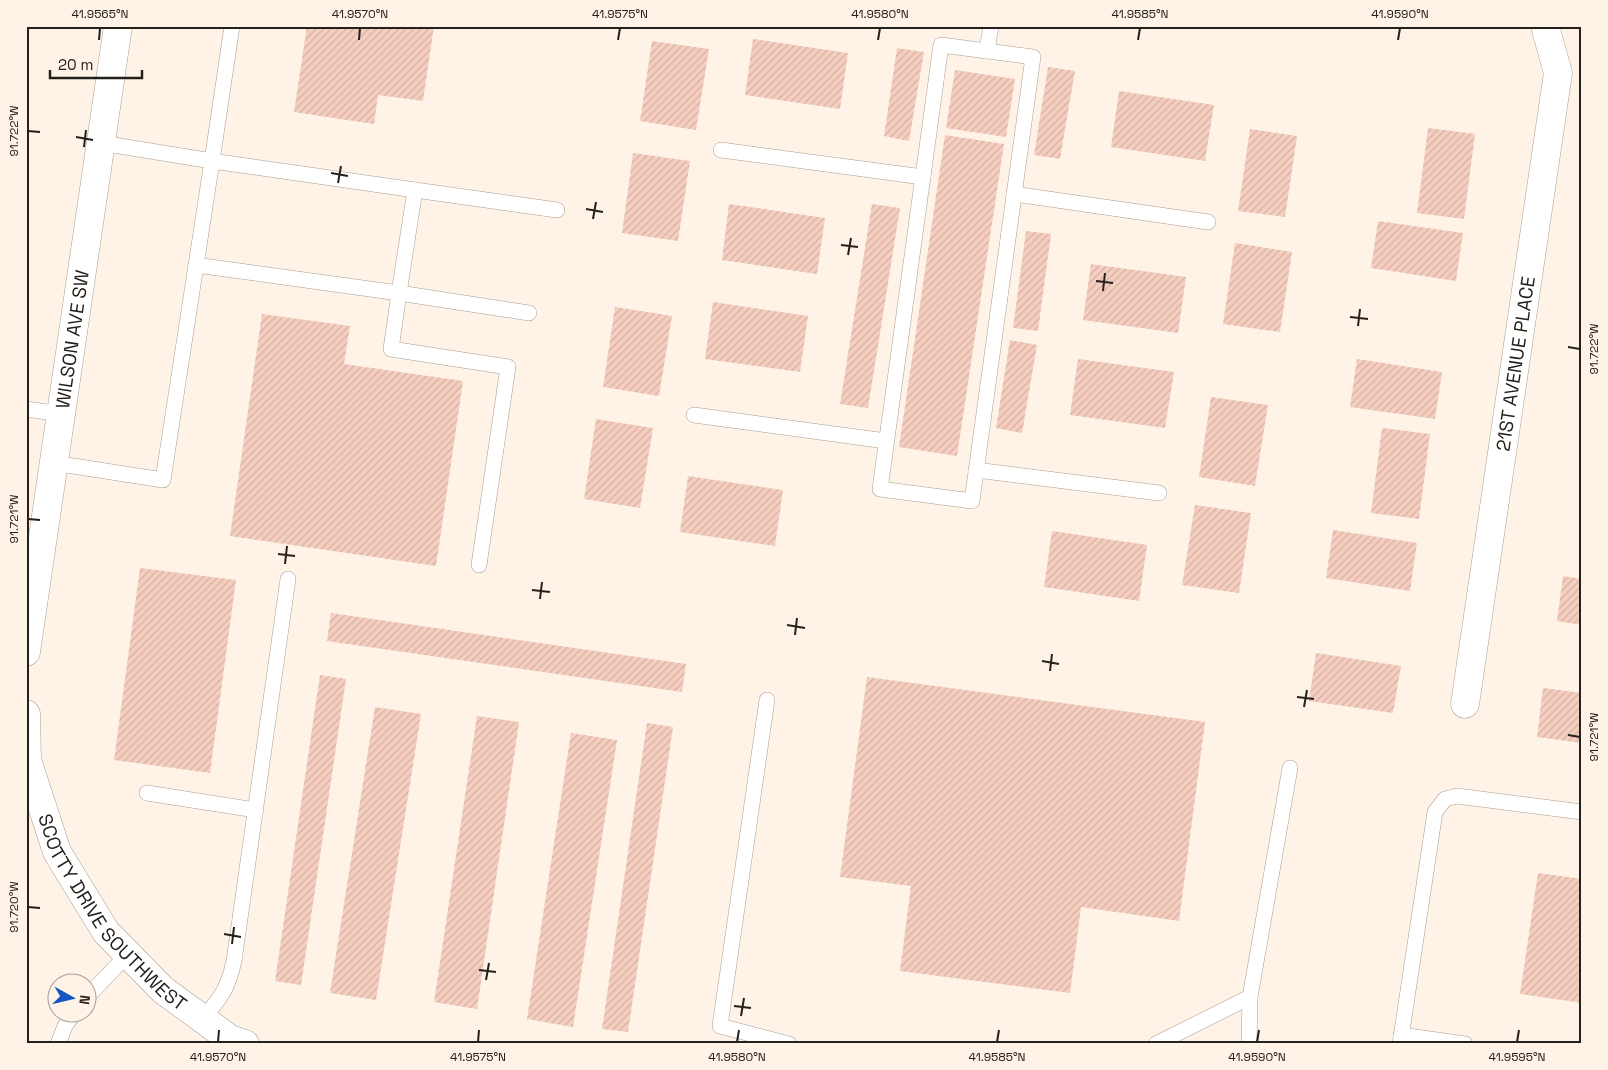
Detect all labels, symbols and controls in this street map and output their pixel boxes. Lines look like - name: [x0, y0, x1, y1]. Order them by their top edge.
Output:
- text: 41.9565°N: [72, 6, 128, 22]
- text: 41.9570°N: [332, 6, 388, 22]
- text: 41.9575°N: [592, 6, 648, 22]
- text: 41.9580°N: [851, 6, 909, 22]
- text: 41.9585°N: [1112, 6, 1169, 22]
- text: 41.9590°N: [1371, 6, 1429, 22]
- scale bar: [50, 48, 142, 80]
- text: 20 m: [58, 55, 93, 74]
- text: 91.722°W: [6, 105, 22, 157]
- street label: WILSON AVE SW: [50, 268, 95, 410]
- street label: 21ST AVENUE PLACE: [1490, 275, 1541, 453]
- text: 91.722°W: [1586, 323, 1602, 375]
- text: 91.721°W: [6, 494, 22, 543]
- text: 91.721°W: [1586, 712, 1602, 761]
- street label: SCOTTY DRIVE SOUTHWEST: [32, 811, 192, 1016]
- text: 91.720°W: [6, 881, 22, 933]
- north arrow: [48, 972, 98, 1022]
- text: N: [75, 994, 94, 1006]
- text: 41.9570°N: [190, 1049, 246, 1065]
- text: 41.9575°N: [450, 1049, 506, 1065]
- text: 41.9580°N: [708, 1049, 766, 1065]
- text: 41.9585°N: [969, 1049, 1026, 1065]
- text: 41.9590°N: [1228, 1049, 1286, 1065]
- text: 41.9595°N: [1489, 1049, 1545, 1065]

